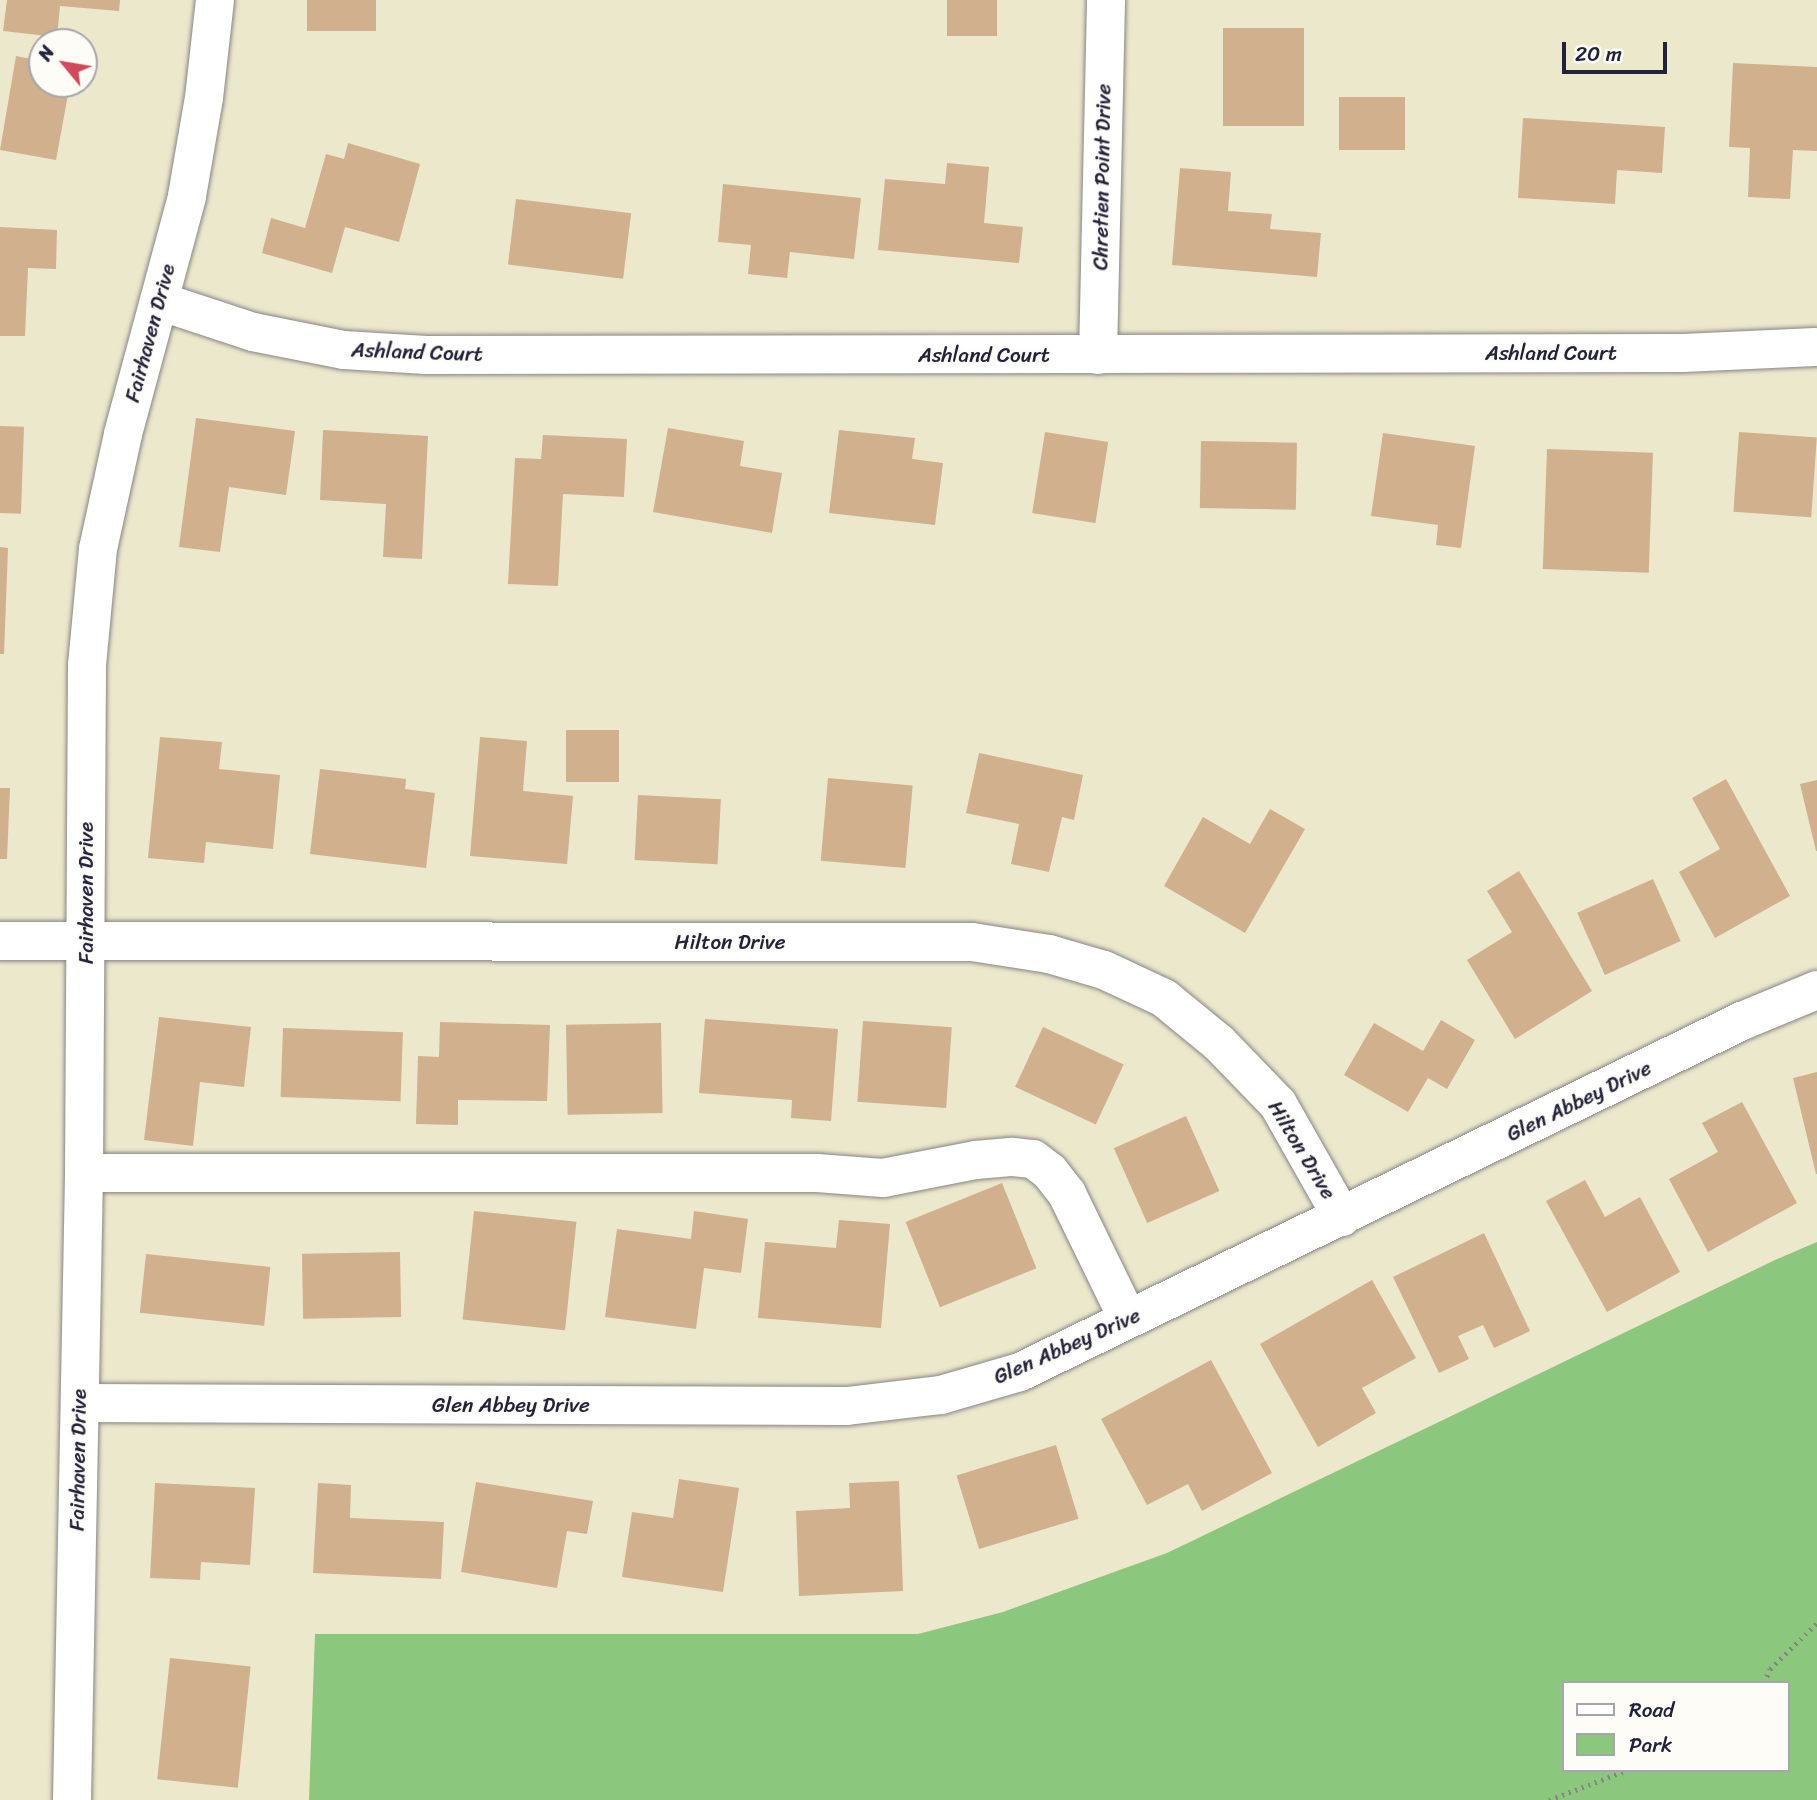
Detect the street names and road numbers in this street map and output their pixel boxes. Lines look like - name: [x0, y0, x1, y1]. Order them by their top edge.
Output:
- street label: Chretien Point Drive: [1088, 83, 1116, 271]
- street label: Fairhaven Drive: [119, 261, 181, 405]
- street label: Ashland Court: [351, 337, 483, 367]
- street label: Ashland Court: [1485, 340, 1617, 366]
- street label: Ashland Court: [918, 342, 1050, 368]
- street label: Fairhaven Drive: [73, 822, 99, 964]
- street label: Hilton Drive: [675, 929, 785, 955]
- street label: Glen Abbey Drive: [1503, 1055, 1655, 1147]
- street label: Hilton Drive: [1263, 1096, 1341, 1204]
- street label: Glen Abbey Drive: [990, 1302, 1144, 1390]
- street label: Fairhaven Drive: [64, 1388, 92, 1532]
- street label: Glen Abbey Drive: [432, 1392, 590, 1418]

